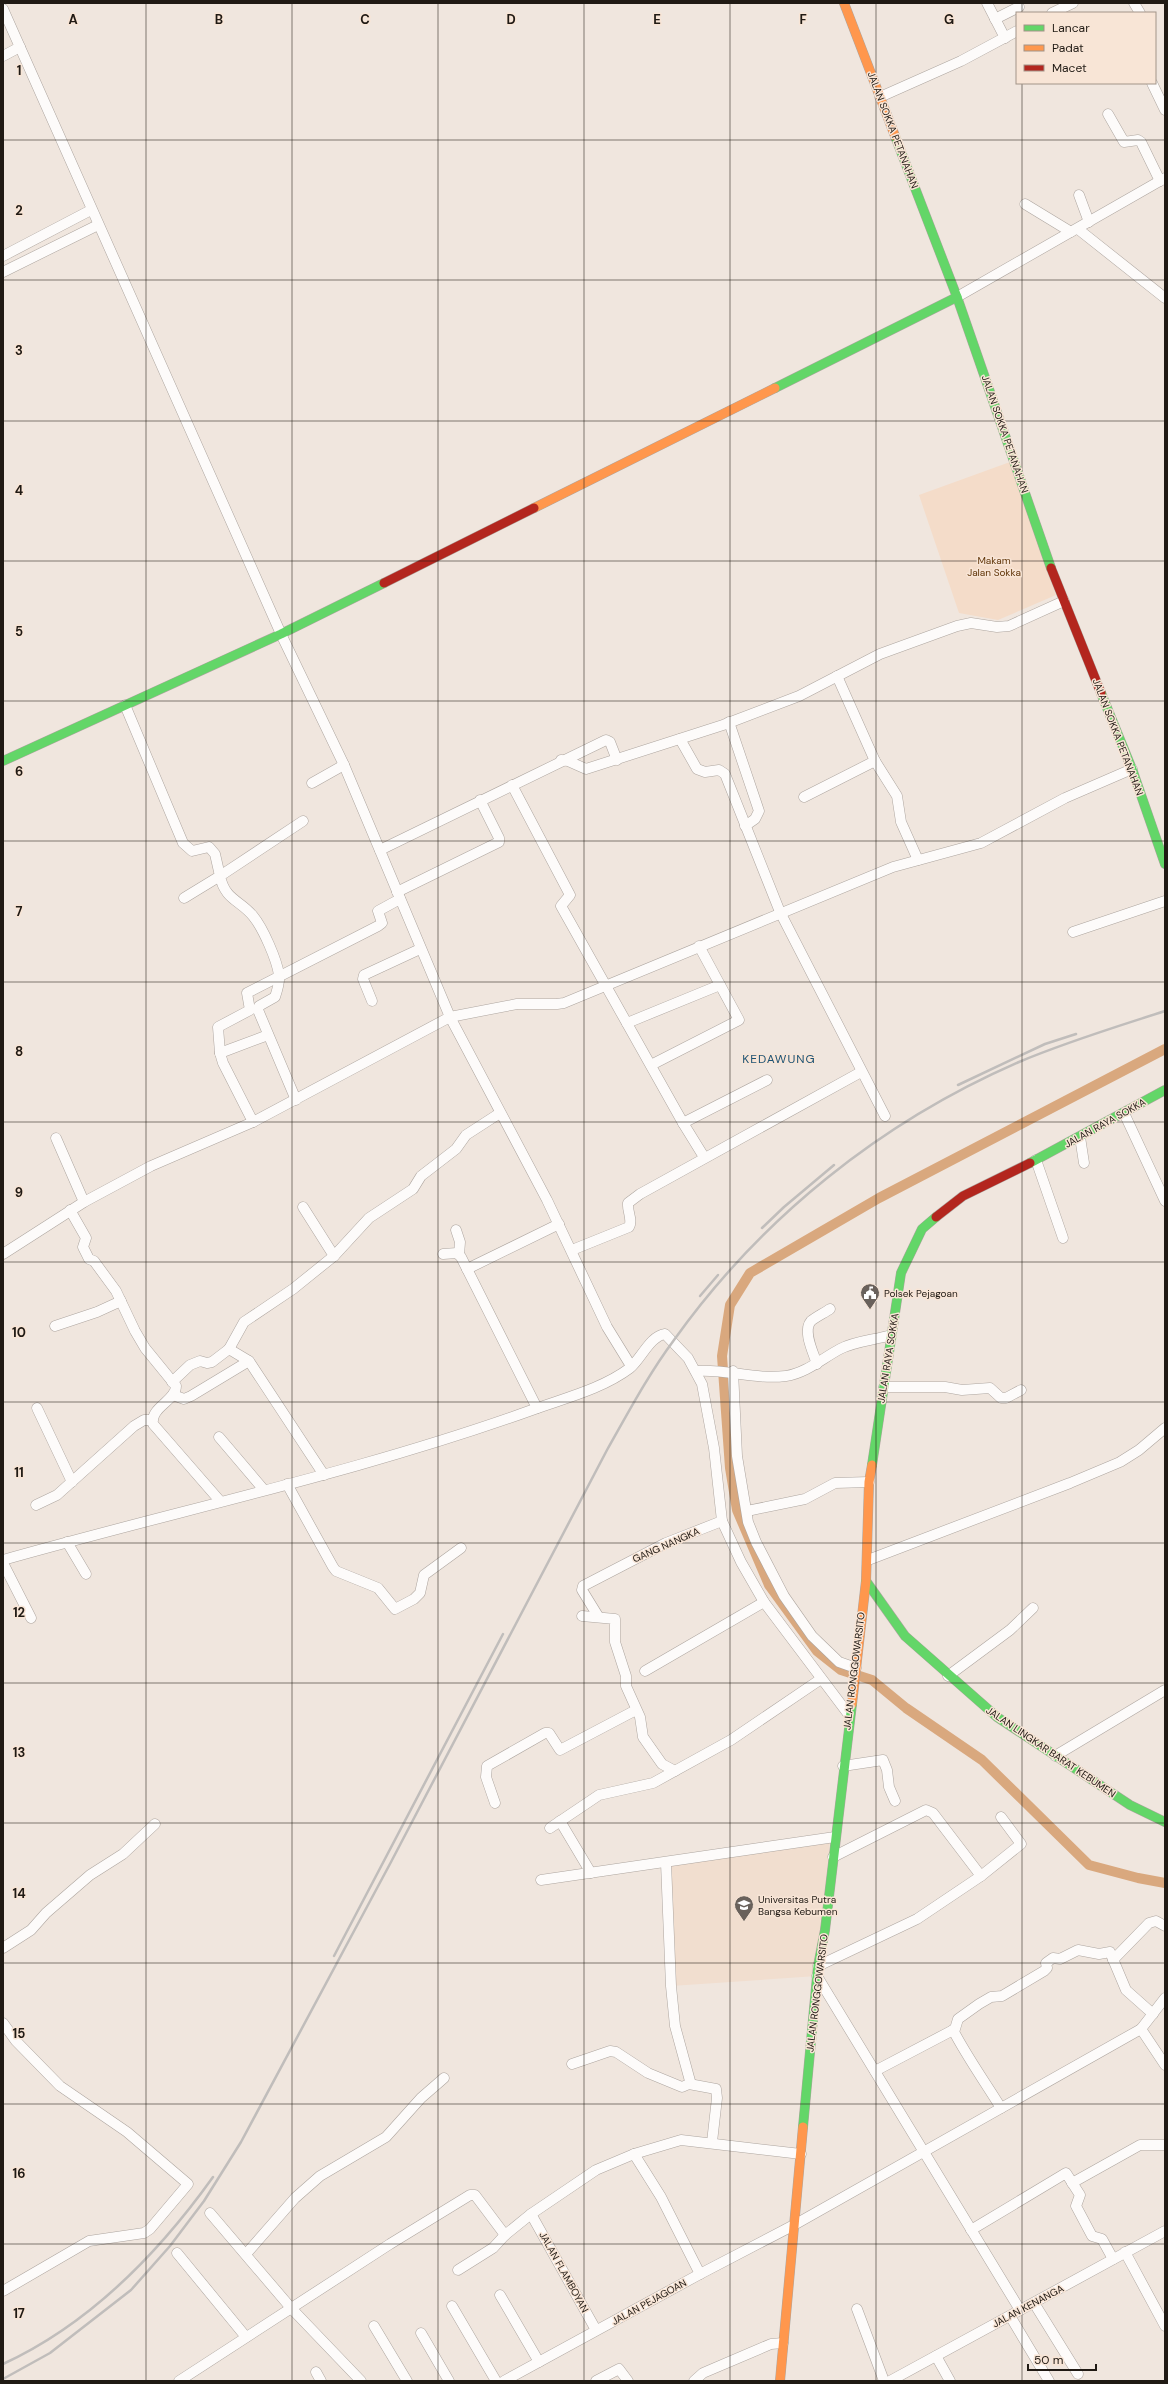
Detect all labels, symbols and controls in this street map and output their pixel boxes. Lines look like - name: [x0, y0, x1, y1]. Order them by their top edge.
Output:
- text: A: [68, 11, 78, 28]
- text: B: [215, 11, 223, 28]
- text: C: [360, 11, 370, 28]
- text: D: [506, 11, 516, 28]
- text: E: [653, 11, 661, 28]
- text: F: [799, 11, 807, 28]
- text: G: [944, 11, 954, 28]
- legend: [1016, 12, 1156, 84]
- text: Lancar: [1052, 20, 1090, 36]
- text: Padat: [1052, 40, 1084, 56]
- text: Macet: [1052, 60, 1087, 76]
- text: 1: [17, 62, 21, 79]
- street label: JALAN SOKKA PETANAHAN: [865, 70, 921, 190]
- text: 2: [15, 202, 23, 219]
- text: 3: [15, 342, 23, 359]
- street label: JALAN SOKKA PETANAHAN: [979, 373, 1031, 495]
- text: 4: [15, 482, 23, 499]
- park label: Makam Jalan Sokka: [967, 554, 1021, 579]
- text: 5: [15, 623, 23, 640]
- street label: JALAN SOKKA PETANAHAN: [1090, 677, 1146, 797]
- text: 6: [15, 763, 23, 780]
- text: 7: [16, 903, 23, 920]
- text: 8: [15, 1043, 23, 1060]
- district label: KEDAWUNG: [742, 1051, 816, 1067]
- street label: JALAN RAYA SOKKA: [1062, 1095, 1148, 1151]
- text: 9: [15, 1184, 23, 1201]
- public building icon: Polsek Pejagoan: [859, 1282, 881, 1310]
- place label: Polsek Pejagoan: [884, 1287, 958, 1300]
- street label: JALAN RAYA SOKKA: [874, 1312, 902, 1404]
- text: 10: [12, 1324, 26, 1341]
- text: 11: [14, 1464, 24, 1481]
- street label: GANG NANGKA: [631, 1524, 702, 1566]
- text: 12: [13, 1604, 25, 1621]
- street label: JALAN RONGGOWARSITO: [840, 1611, 868, 1731]
- street label: JALAN LINGKAR BARAT KEBUMEN: [984, 1704, 1118, 1800]
- text: 13: [13, 1744, 25, 1761]
- text: 14: [12, 1885, 26, 1902]
- place label: Universitas Putra Bangsa Kebumen: [758, 1893, 838, 1918]
- school or university icon: Universitas Putra Bangsa Kebumen: [733, 1894, 755, 1922]
- street label: JALAN RONGGOWARSITO: [803, 1933, 831, 2053]
- text: 15: [13, 2025, 25, 2042]
- text: 16: [13, 2165, 25, 2182]
- street label: JALAN FLAMBOYAN: [536, 2229, 592, 2315]
- street label: JALAN PEJAGOAN: [609, 2276, 689, 2328]
- street label: JALAN KENANGA: [990, 2282, 1066, 2330]
- text: 17: [13, 2305, 25, 2322]
- scale bar: [1028, 2346, 1096, 2372]
- text: 50 m: [1034, 2352, 1063, 2368]

